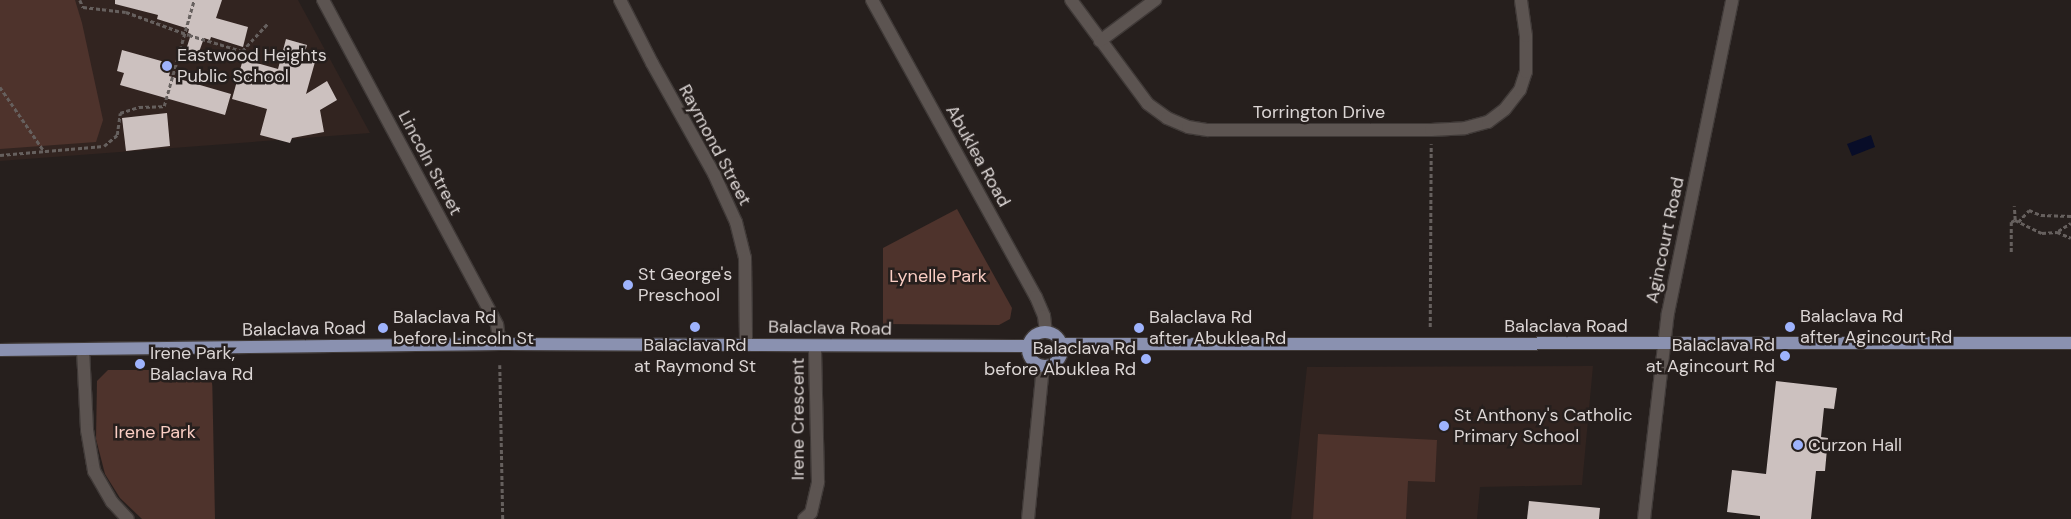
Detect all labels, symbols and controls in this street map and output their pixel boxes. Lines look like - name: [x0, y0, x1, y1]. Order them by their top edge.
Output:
- place label: Eastwood Heights Public School: [177, 45, 327, 88]
- marker: Eastwood Heights Public School: [161, 60, 173, 72]
- street label: Raymond Street: [674, 81, 756, 209]
- street label: Abuklea Road: [941, 101, 1015, 211]
- street label: Torrington Drive: [1253, 101, 1385, 123]
- street label: Lincoln Street: [393, 107, 467, 219]
- street label: Agincourt Road: [1641, 175, 1689, 305]
- place label: St George's Preschool: [638, 264, 732, 306]
- park label: Lynelle Park: [889, 265, 987, 287]
- marker: St George's Preschool: [622, 279, 634, 291]
- place label: Balaclava Rd after Agincourt Rd: [1800, 306, 1952, 348]
- place label: Balaclava Rd before Lincoln St: [393, 307, 534, 350]
- place label: Balaclava Rd after Abuklea Rd: [1149, 307, 1286, 350]
- street label: Balaclava Road: [1504, 315, 1628, 337]
- street label: Balaclava Road: [768, 316, 892, 340]
- street label: Balaclava Road: [242, 317, 366, 341]
- marker: Balaclava Rd at Raymond St: [689, 321, 701, 333]
- marker: Balaclava Rd after Agincourt Rd: [1784, 321, 1796, 333]
- marker: Balaclava Rd before Lincoln St: [377, 322, 389, 334]
- marker: Balaclava Rd after Abuklea Rd: [1133, 322, 1145, 334]
- place label: Balaclava Rd at Raymond St: [634, 335, 756, 378]
- place label: Balaclava Rd at Agincourt Rd: [1646, 335, 1775, 378]
- place label: Balaclava Rd before Abuklea Rd: [984, 338, 1136, 380]
- place label: Irene Park, Balaclava Rd: [150, 343, 253, 386]
- marker: Balaclava Rd at Agincourt Rd: [1779, 350, 1791, 362]
- marker: Balaclava Rd before Abuklea Rd: [1140, 353, 1152, 365]
- marker: Irene Park, Balaclava Rd: [134, 358, 146, 370]
- street label: Irene Crescent: [787, 358, 809, 480]
- place label: St Anthony's Catholic Primary School: [1454, 405, 1633, 448]
- marker: St Anthony's Catholic Primary School: [1438, 420, 1450, 432]
- park label: Irene Park: [114, 421, 196, 443]
- place label: Curzon Hall: [1808, 434, 1902, 456]
- marker: Curzon Hall: [1792, 439, 1804, 451]

